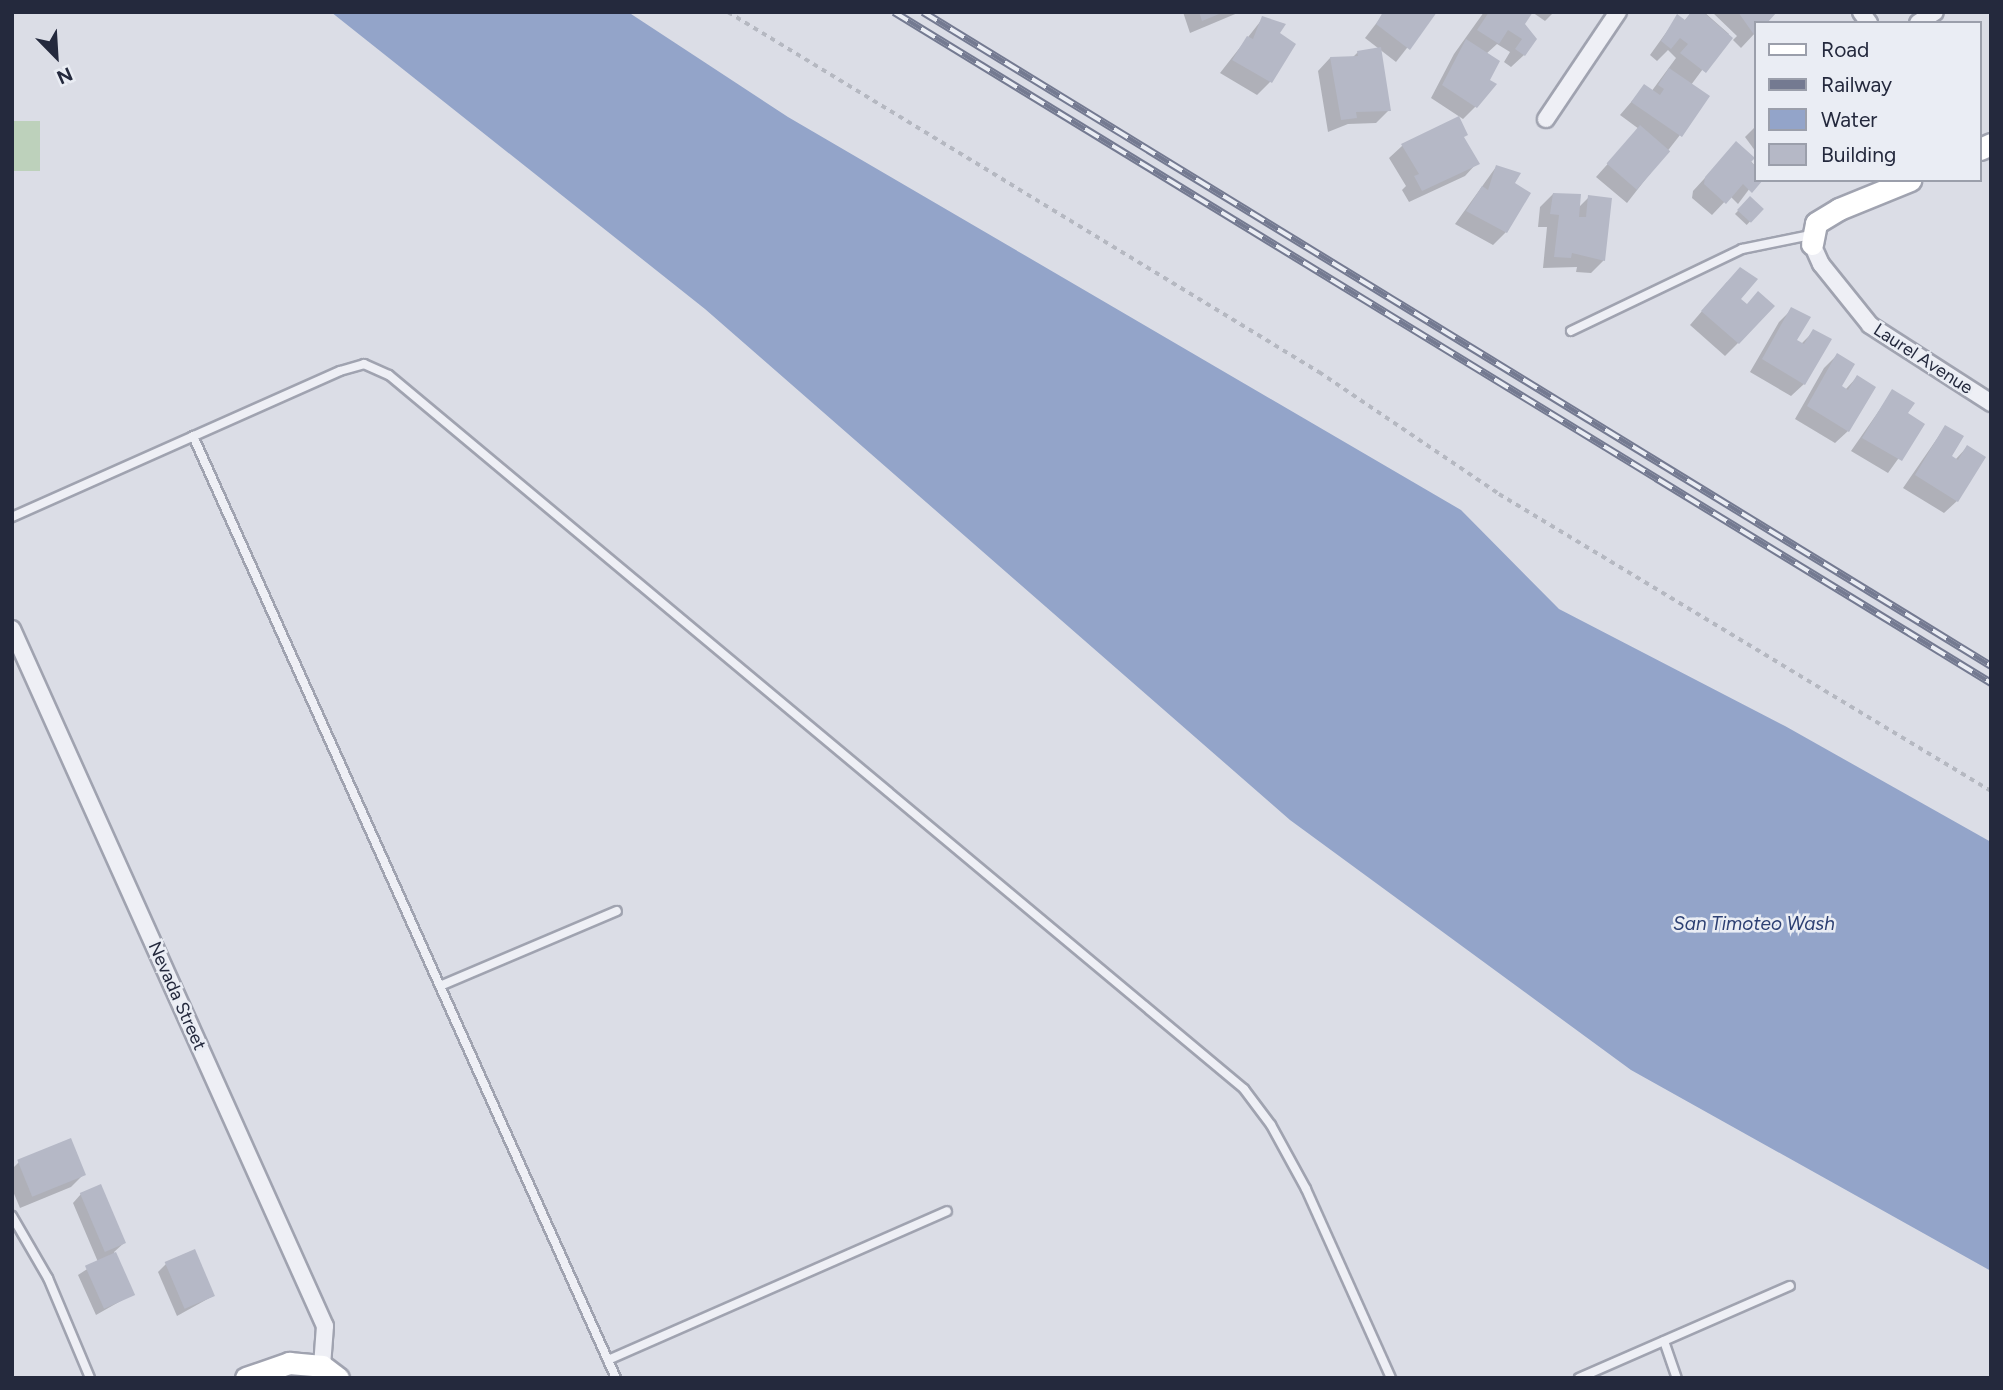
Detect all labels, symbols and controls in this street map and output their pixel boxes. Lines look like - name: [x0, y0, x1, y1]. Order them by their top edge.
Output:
- north arrow: [21, 21, 91, 91]
- legend: [1755, 21, 1982, 182]
- text: Road: [1821, 37, 1869, 62]
- text: N: [53, 62, 76, 89]
- text: Railway: [1821, 72, 1892, 97]
- text: Water: [1821, 107, 1877, 132]
- text: Building: [1821, 142, 1896, 167]
- street label: Laurel Avenue: [1869, 319, 1977, 399]
- water label: San Timoteo Wash: [1673, 913, 1835, 935]
- street label: Nevada Street: [143, 938, 211, 1054]

